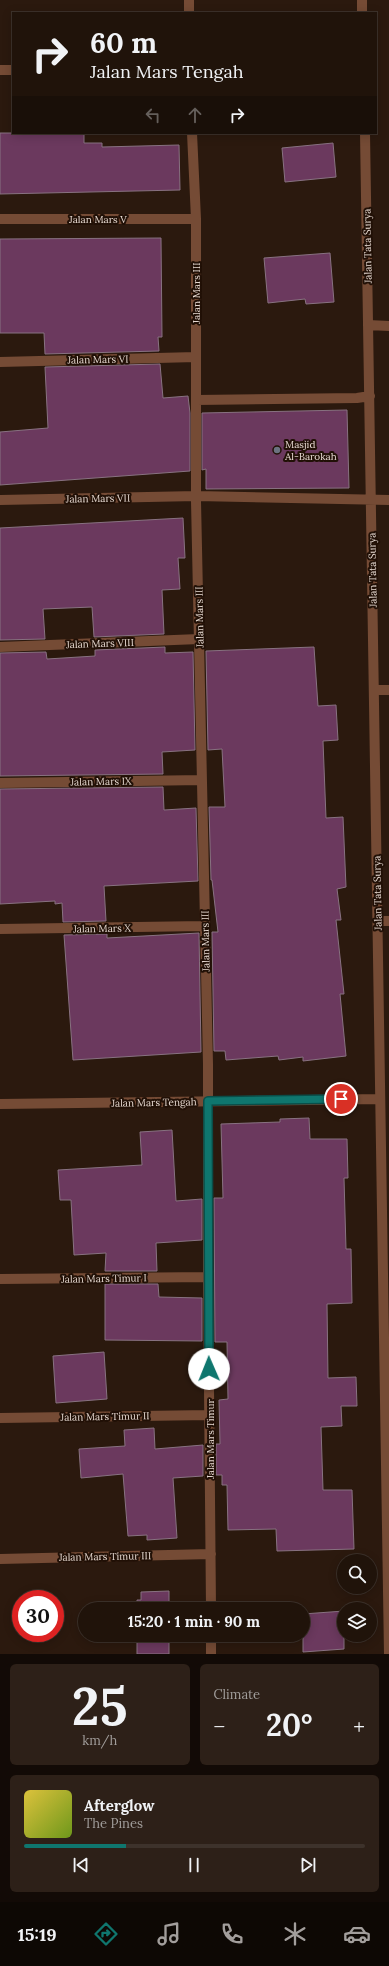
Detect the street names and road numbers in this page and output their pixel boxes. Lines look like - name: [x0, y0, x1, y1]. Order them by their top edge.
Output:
- street label: Jalan Tata Surya: [360, 209, 375, 284]
- street label: Jalan Mars V: [68, 213, 127, 226]
- street label: Jalan Mars III: [190, 262, 203, 325]
- street label: Jalan Mars VI: [66, 352, 129, 367]
- street label: Jalan Mars VII: [65, 491, 130, 506]
- street label: Jalan Tata Surya: [365, 533, 380, 608]
- street label: Jalan Mars III: [192, 586, 207, 649]
- street label: Jalan Mars VIII: [65, 636, 134, 651]
- street label: Jalan Mars IX: [69, 774, 132, 789]
- street label: Jalan Tata Surya: [370, 856, 385, 931]
- street label: Jalan Mars III: [198, 910, 213, 973]
- street label: Jalan Mars X: [72, 921, 131, 936]
- street label: Jalan Mars Tengah: [110, 1095, 197, 1110]
- street label: Jalan Mars Timur I: [60, 1271, 147, 1286]
- street label: Jalan Mars Timur: [204, 1398, 217, 1480]
- street label: Jalan Mars Timur II: [59, 1409, 150, 1424]
- street label: Jalan Mars Timur III: [58, 1549, 151, 1564]

